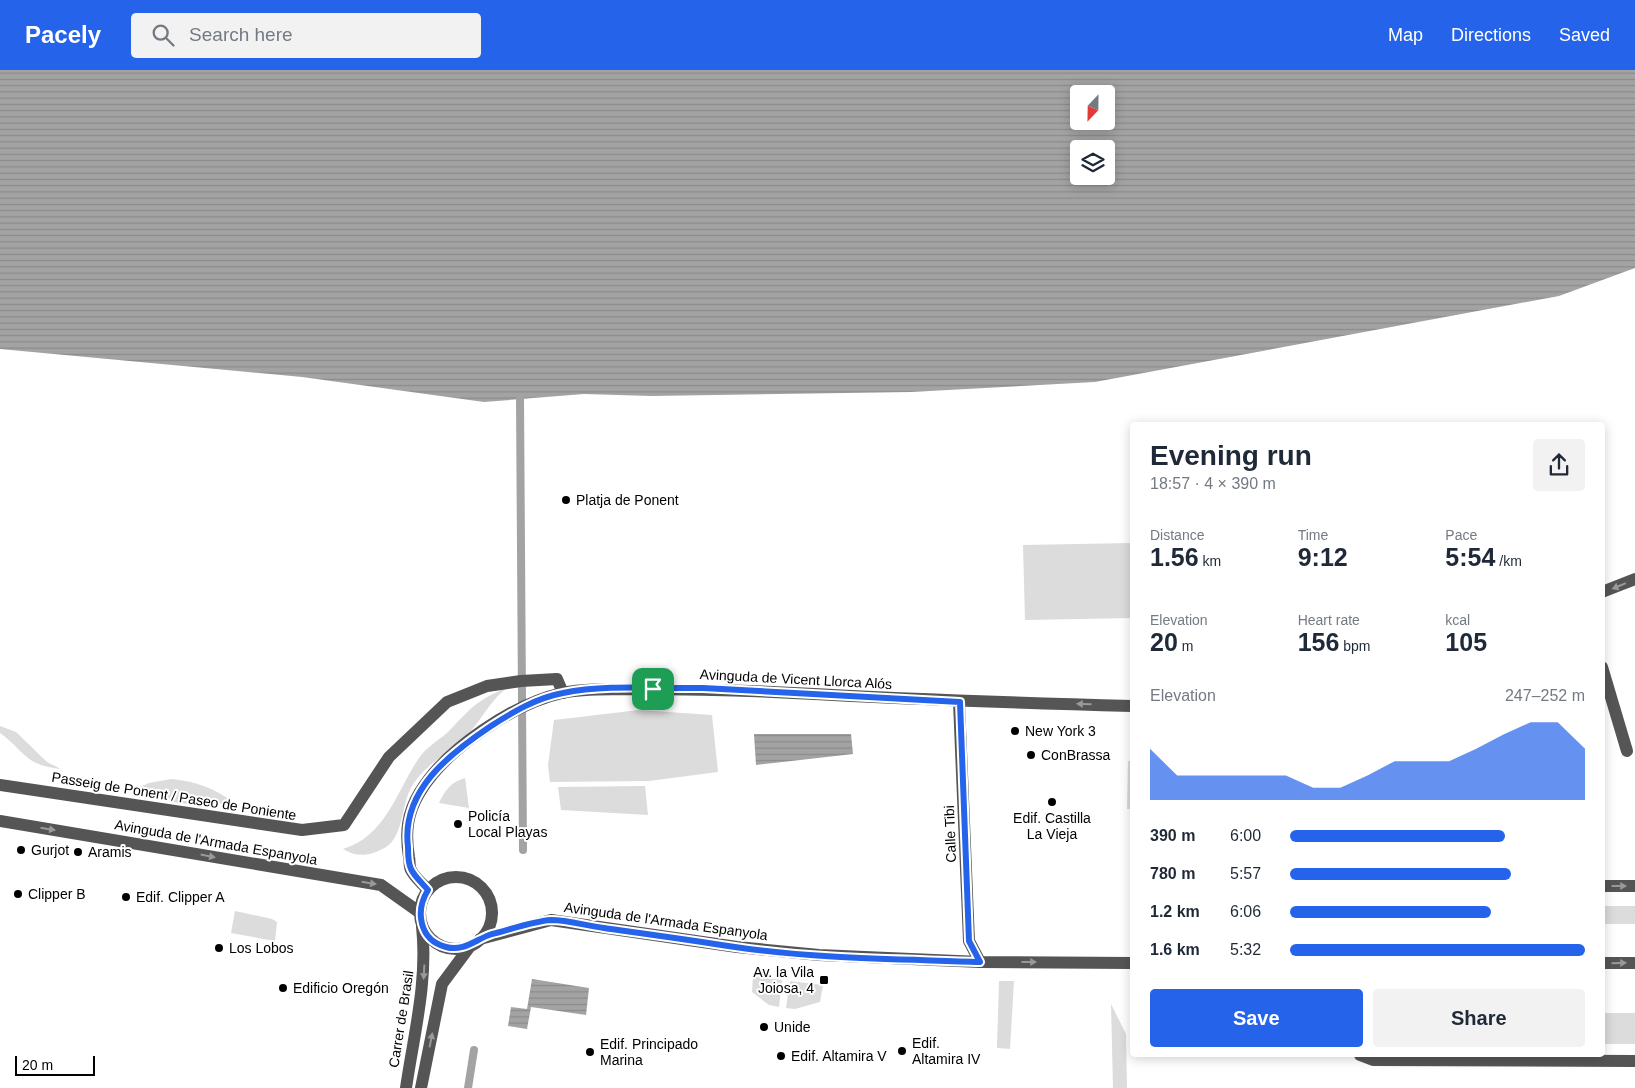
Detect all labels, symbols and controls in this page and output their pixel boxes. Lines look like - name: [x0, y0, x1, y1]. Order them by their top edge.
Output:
- search box: [131, 13, 481, 58]
- text: Pacely: [25, 21, 101, 48]
- icon: search: [149, 21, 177, 49]
- text: Search here: [189, 24, 293, 45]
- text: Map: [1388, 25, 1423, 45]
- text: Directions: [1451, 25, 1531, 45]
- text: Saved: [1559, 25, 1610, 45]
- north arrow: [1070, 85, 1115, 130]
- map controls: [1070, 85, 1115, 185]
- button: layers: [1070, 140, 1115, 185]
- button: share: [1533, 439, 1585, 491]
- text: Evening run: [1150, 440, 1312, 471]
- text: 18:57 · 4 × 390 m: [1150, 475, 1276, 492]
- place label: Platja de Ponent: [576, 492, 679, 508]
- marker: Platja de Ponent: [560, 494, 572, 506]
- text: Distance: [1150, 527, 1204, 543]
- text: Time: [1298, 527, 1328, 543]
- text: Pace: [1445, 527, 1477, 543]
- text: 1.56: [1150, 543, 1199, 571]
- text: 9:12: [1298, 543, 1348, 571]
- text: 5:54: [1445, 543, 1495, 571]
- text: km: [1199, 553, 1221, 569]
- text: /km: [1495, 553, 1522, 569]
- one-way arrow: [1612, 582, 1626, 590]
- text: Elevation: [1150, 612, 1208, 628]
- text: Heart rate: [1298, 612, 1360, 628]
- text: kcal: [1445, 612, 1470, 628]
- text: 20: [1150, 628, 1178, 656]
- text: 156: [1298, 628, 1339, 656]
- text: 105: [1445, 628, 1487, 656]
- text: m: [1178, 638, 1193, 654]
- text: bpm: [1339, 638, 1371, 654]
- street label: Avinguda de Vicent Llorca Alós: [699, 666, 893, 692]
- pin: [632, 668, 674, 710]
- icon: arrive: [639, 675, 667, 703]
- text: Elevation: [1150, 687, 1216, 704]
- text: 247–252 m: [1505, 687, 1585, 704]
- one-way arrow: [1076, 700, 1092, 708]
- place label: New York 3: [1025, 723, 1096, 739]
- marker: New York 3: [1009, 725, 1021, 737]
- place label: ConBrassa: [1041, 747, 1110, 763]
- marker: ConBrassa: [1025, 749, 1037, 761]
- street label: Passeig de Ponent / Paseo de Poniente: [51, 769, 298, 823]
- marker: Edif. Castilla La Vieja: [1046, 796, 1058, 808]
- street label: Calle Tibi: [941, 805, 959, 863]
- place label: Policía Local Playas: [468, 808, 547, 840]
- place label: Edif. Castilla La Vieja: [1013, 810, 1091, 842]
- street label: Avinguda de l'Armada Espanyola: [113, 816, 319, 868]
- marker: Policía Local Playas: [452, 818, 464, 830]
- one-way arrow: [40, 825, 56, 833]
- text: 390 m: [1150, 827, 1195, 844]
- text: 6:00: [1230, 827, 1261, 844]
- place label: Gurjot: [31, 842, 69, 858]
- marker: Gurjot: [15, 844, 27, 856]
- place label: Aramis: [88, 844, 132, 860]
- marker: Aramis: [72, 846, 84, 858]
- one-way arrow: [201, 852, 217, 860]
- text: 780 m: [1150, 865, 1195, 882]
- text: 5:57: [1230, 865, 1261, 882]
- one-way arrow: [361, 879, 377, 887]
- one-way arrow: [1611, 882, 1627, 890]
- place label: Clipper B: [28, 886, 86, 902]
- marker: Clipper B: [12, 888, 24, 900]
- place label: Edif. Clipper A: [136, 889, 225, 905]
- marker: Edif. Clipper A: [120, 891, 132, 903]
- street label: Avinguda de l'Armada Espanyola: [563, 899, 769, 943]
- text: 1.2 km: [1150, 903, 1200, 920]
- text: 6:06: [1230, 903, 1261, 920]
- place label: Los Lobos: [229, 940, 294, 956]
- text: 1.6 km: [1150, 941, 1200, 958]
- text: 5:32: [1230, 941, 1261, 958]
- marker: Los Lobos: [213, 942, 225, 954]
- one-way arrow: [1021, 958, 1037, 966]
- one-way arrow: [1611, 959, 1627, 967]
- one-way arrow: [420, 964, 428, 980]
- place label: Av. la Vila Joiosa, 4: [753, 964, 814, 996]
- street label: Carrer de Brasil: [385, 969, 417, 1069]
- marker: Av. la Vila Joiosa, 4: [818, 974, 830, 986]
- place label: Edificio Oregón: [293, 980, 389, 996]
- marker: Edificio Oregón: [277, 982, 289, 994]
- button: Save: [1150, 989, 1363, 1047]
- button: Share: [1373, 989, 1585, 1047]
- place label: Unide: [774, 1019, 811, 1035]
- marker: Unide: [758, 1021, 770, 1033]
- one-way arrow: [427, 1032, 435, 1048]
- place label: Edif. Altamira IV: [912, 1035, 981, 1067]
- place label: Edif. Principado Marina: [600, 1036, 698, 1068]
- marker: Edif. Altamira IV: [896, 1045, 908, 1057]
- marker: Edif. Principado Marina: [584, 1046, 596, 1058]
- place label: Edif. Altamira V: [791, 1048, 887, 1064]
- marker: Edif. Altamira V: [775, 1050, 787, 1062]
- scale bar: [15, 1053, 95, 1076]
- text: 20 m: [22, 1057, 53, 1073]

